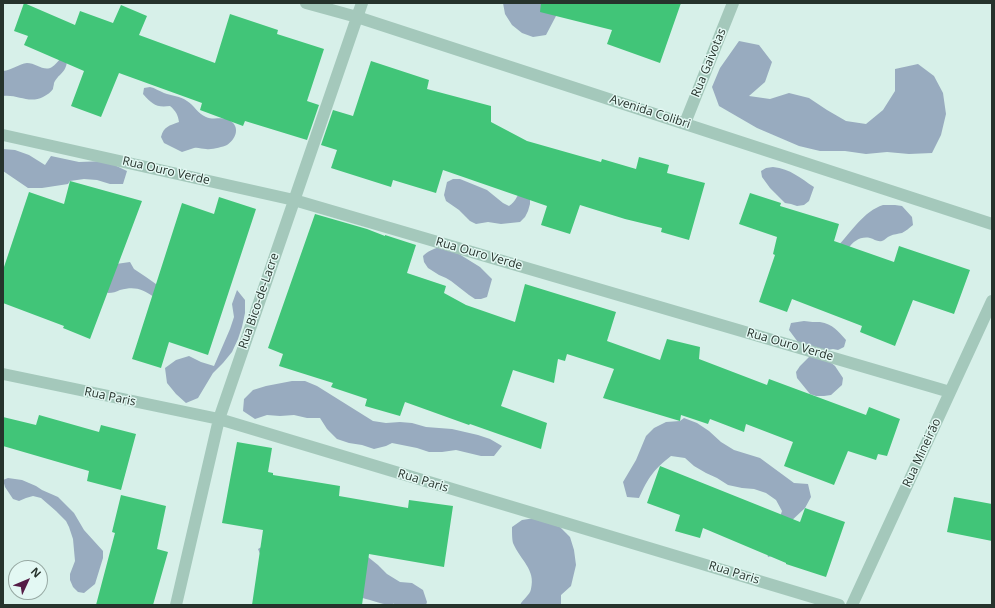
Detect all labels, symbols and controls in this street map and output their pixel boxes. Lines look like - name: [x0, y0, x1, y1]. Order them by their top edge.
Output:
- street label: Rua Gaivotas: [689, 27, 729, 99]
- street label: Avenida Colibri: [608, 92, 692, 132]
- street label: Rua Ouro Verde: [121, 154, 211, 188]
- street label: Rua Ouro Verde: [434, 235, 524, 273]
- street label: Rua Bico-de-Lacre: [236, 251, 282, 351]
- street label: Rua Ouro Verde: [745, 326, 835, 364]
- street label: Rua Paris: [83, 385, 137, 409]
- street label: Rua Mineirão: [900, 416, 944, 490]
- street label: Rua Paris: [396, 466, 450, 496]
- street label: Rua Paris: [707, 558, 761, 588]
- north arrow: [8, 560, 48, 600]
- text: N: [28, 564, 45, 580]

